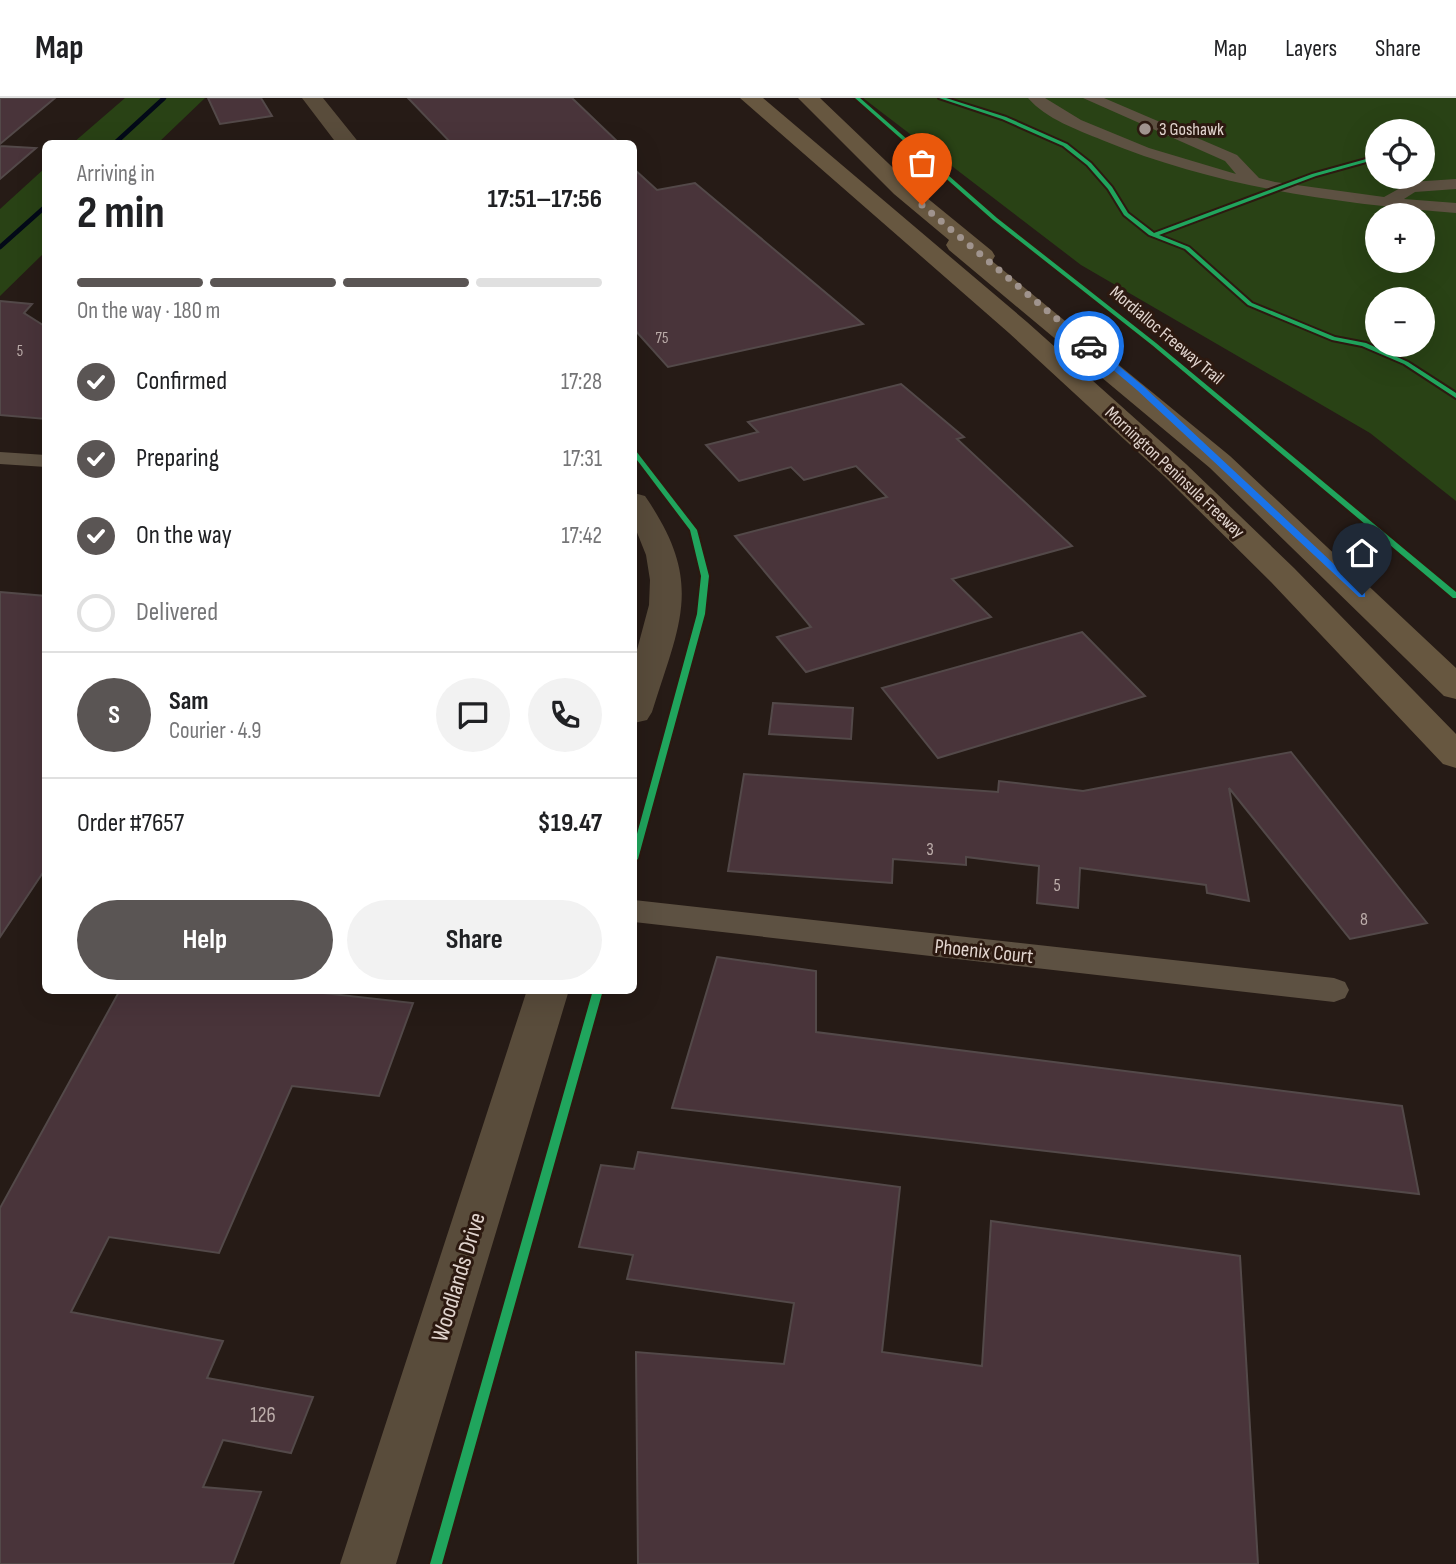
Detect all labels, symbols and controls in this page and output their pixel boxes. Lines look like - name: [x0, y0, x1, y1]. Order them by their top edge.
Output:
- text: Map: [35, 28, 84, 68]
- text: Map: [1214, 34, 1247, 63]
- text: Layers: [1285, 34, 1337, 63]
- text: Share: [1375, 34, 1421, 63]
- place label: 3 Goshawk: [1159, 119, 1224, 140]
- map controls: [1365, 119, 1435, 357]
- button: locate: [1365, 119, 1435, 189]
- marker: 3 Goshawk: [1137, 121, 1153, 137]
- pin: [892, 133, 952, 205]
- icon: bag: [903, 144, 941, 182]
- text: Arriving in: [77, 160, 155, 188]
- text: 17:51–17:56: [488, 184, 602, 215]
- text: 2 min: [77, 186, 165, 241]
- button: +: [1365, 203, 1435, 273]
- street label: Mordialloc Freeway Trail: [1105, 282, 1228, 389]
- button: −: [1365, 287, 1435, 357]
- text: On the way · 180 m: [77, 297, 220, 325]
- courier: [1054, 311, 1124, 381]
- icon: car: [1070, 327, 1108, 365]
- house number: 75: [656, 329, 668, 348]
- house number: 5: [17, 342, 23, 361]
- icon: check: [77, 363, 115, 401]
- text: Confirmed: [136, 366, 227, 397]
- text: 17:28: [561, 368, 602, 396]
- street label: Mornington Peninsula Freeway: [1101, 402, 1249, 542]
- icon: check: [77, 440, 115, 478]
- text: Preparing: [136, 443, 219, 474]
- text: 17:31: [563, 445, 602, 473]
- icon: check: [77, 517, 115, 555]
- text: On the way: [136, 520, 232, 551]
- text: 17:42: [561, 522, 602, 550]
- pin: [1332, 523, 1392, 595]
- icon: home: [1343, 534, 1381, 572]
- text: Delivered: [136, 597, 218, 628]
- button: chat: [436, 678, 510, 752]
- button: phone: [528, 678, 602, 752]
- text: Sam: [169, 686, 209, 717]
- text: S: [108, 700, 120, 731]
- text: Courier · 4.9: [169, 717, 261, 745]
- text: Order #7657: [77, 808, 184, 839]
- text: $19.47: [537, 808, 602, 839]
- house number: 3: [926, 839, 934, 860]
- house number: 5: [1053, 875, 1061, 896]
- button: Help: [77, 900, 333, 980]
- button: Share: [347, 900, 602, 980]
- house number: 8: [1360, 909, 1368, 930]
- street label: Phoenix Court: [933, 934, 1035, 969]
- street label: Woodlands Drive: [425, 1209, 492, 1345]
- house number: 126: [250, 1403, 276, 1428]

